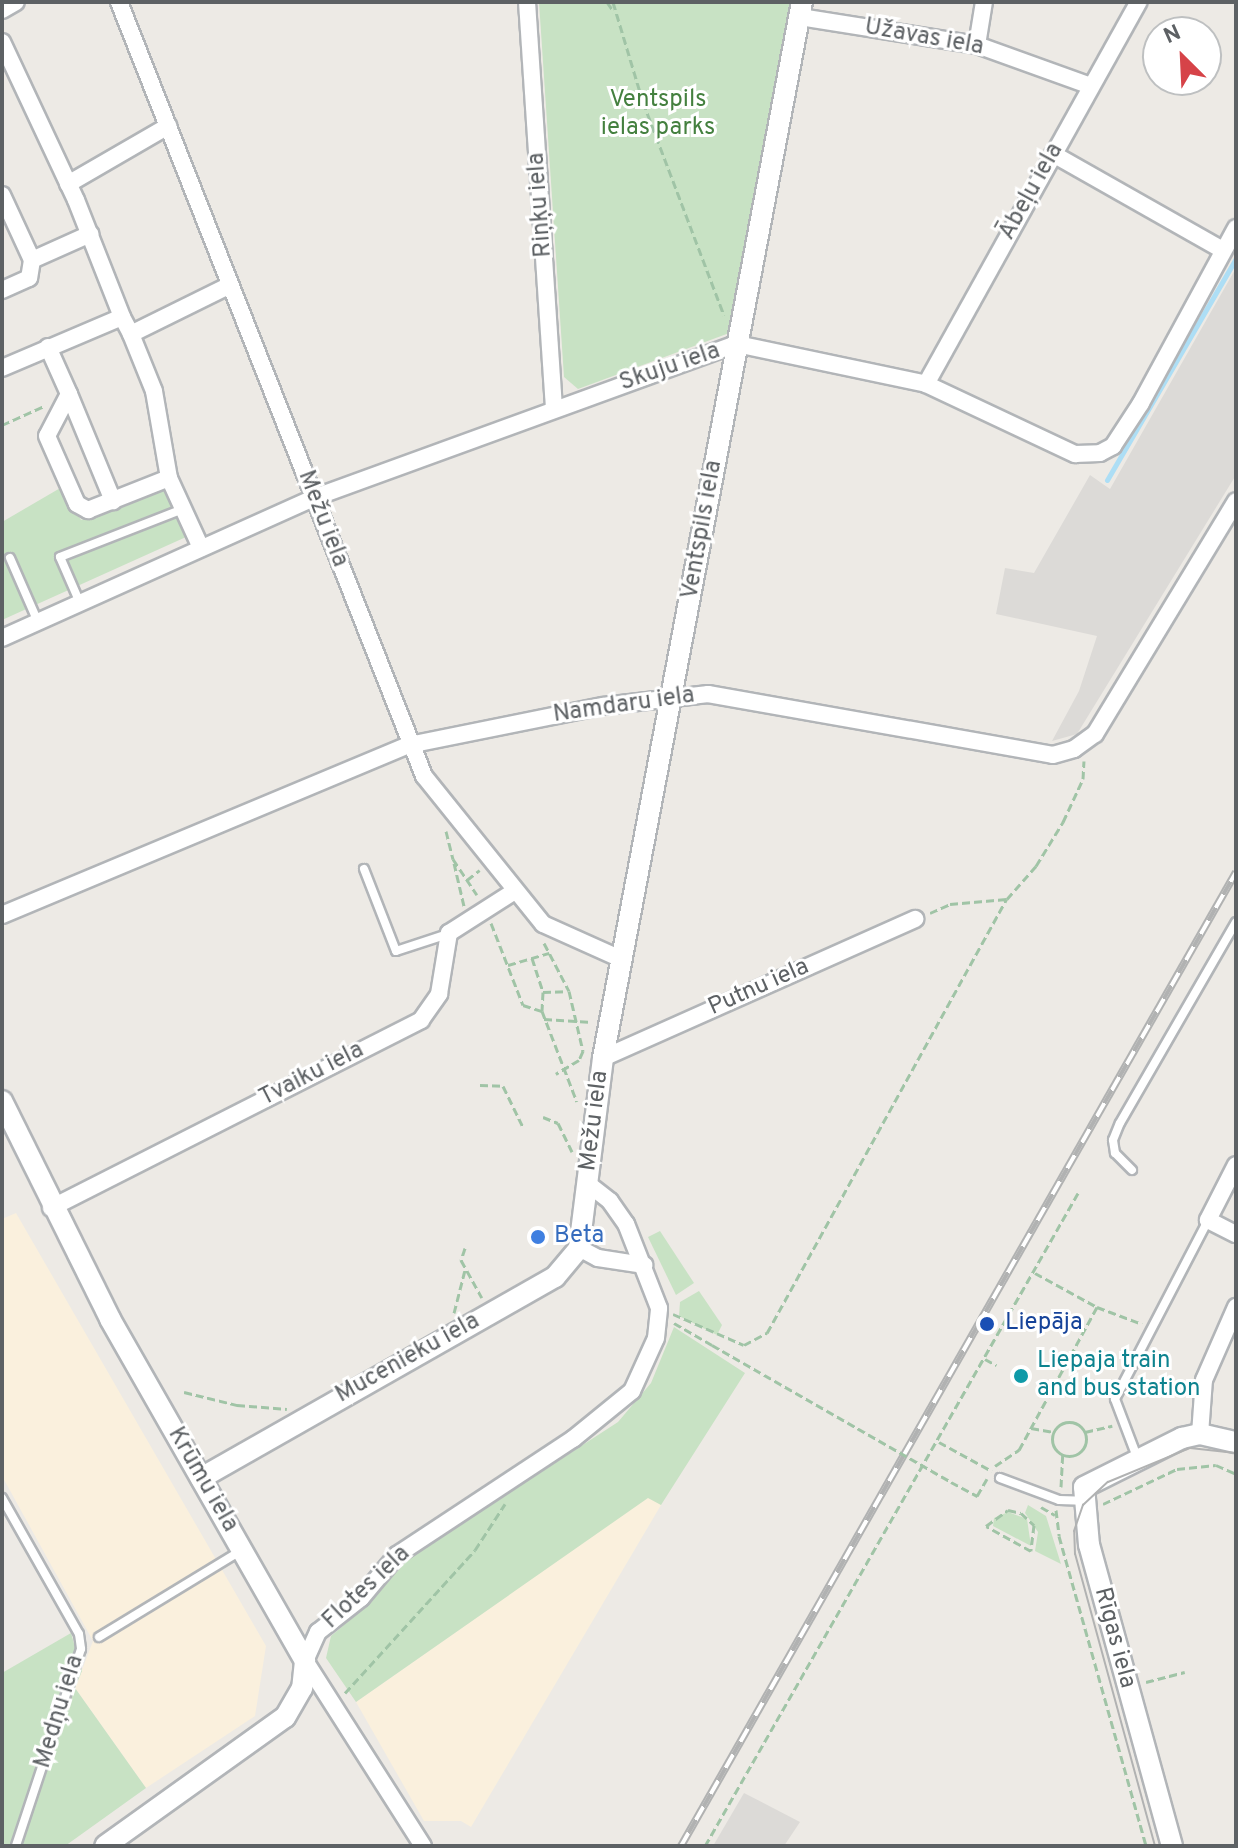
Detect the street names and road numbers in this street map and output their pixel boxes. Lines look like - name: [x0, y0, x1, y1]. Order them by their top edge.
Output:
- street label: Užavas iela: [862, 13, 986, 63]
- street label: Ābeļu iela: [994, 138, 1070, 246]
- street label: Riņķu iela: [523, 152, 559, 258]
- street label: Skuju iela: [616, 337, 724, 399]
- street label: Ventspils iela: [677, 458, 729, 602]
- street label: Mežu iela: [290, 467, 354, 571]
- street label: Namdaru iela: [551, 682, 697, 730]
- street label: Putnu iela: [704, 953, 814, 1023]
- street label: Tvaiku iela: [255, 1037, 369, 1113]
- street label: Mežu iela: [575, 1069, 615, 1173]
- street label: Mucenieku iela: [331, 1308, 485, 1410]
- street label: Krūmu iela: [160, 1422, 244, 1538]
- street label: Flotes iela: [317, 1540, 417, 1636]
- street label: Rīgas iela: [1087, 1584, 1141, 1692]
- street label: Medņu iela: [29, 1652, 91, 1772]

